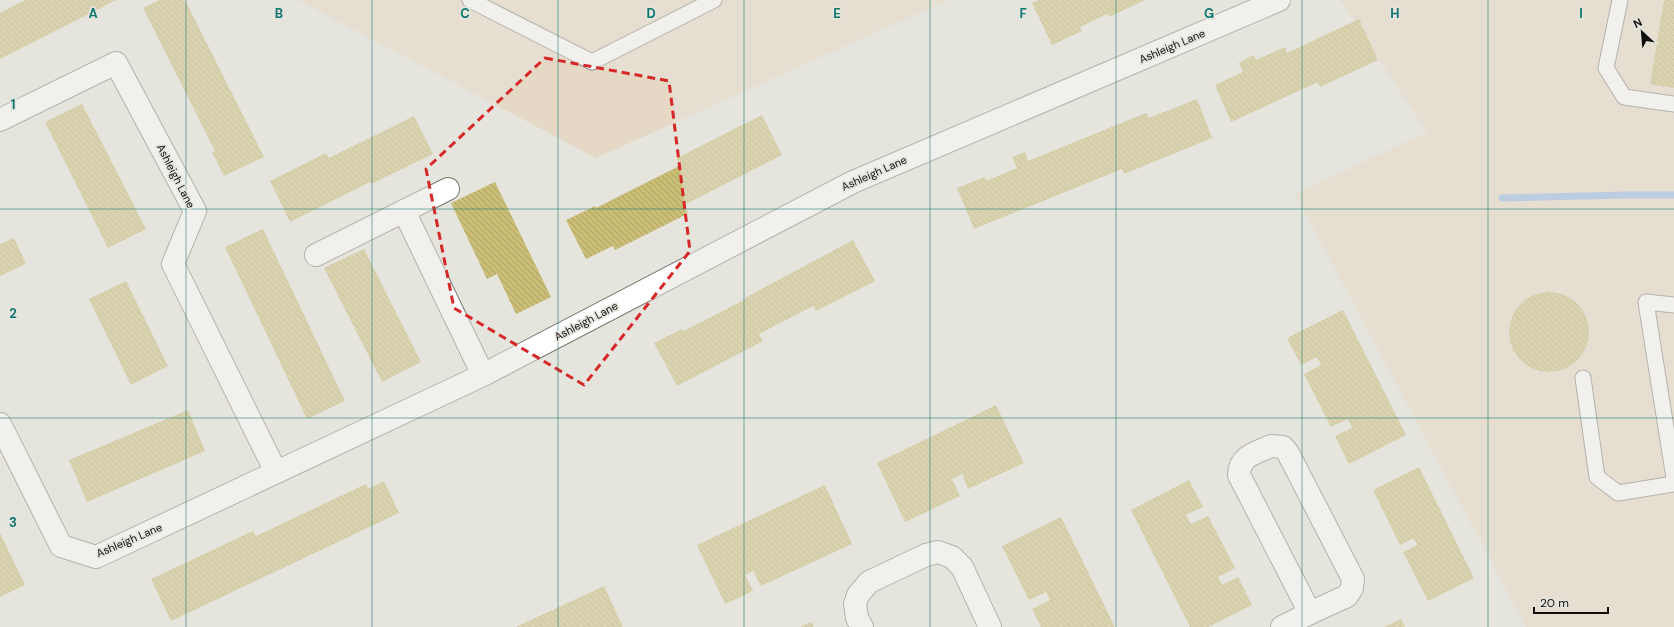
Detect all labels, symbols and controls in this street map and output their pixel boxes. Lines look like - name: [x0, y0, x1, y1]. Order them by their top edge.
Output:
- text: A: [88, 5, 98, 22]
- text: B: [275, 5, 283, 22]
- text: C: [460, 5, 470, 22]
- text: D: [646, 5, 656, 22]
- text: E: [833, 5, 841, 22]
- text: F: [1019, 5, 1027, 22]
- text: G: [1204, 5, 1214, 22]
- text: H: [1390, 5, 1400, 22]
- text: I: [1579, 5, 1583, 22]
- north arrow: [1622, 12, 1662, 52]
- text: N: [1631, 15, 1644, 31]
- street label: Ashleigh Lane: [1137, 26, 1207, 66]
- text: 1: [11, 96, 15, 113]
- street label: Ashleigh Lane: [154, 142, 198, 210]
- street label: Ashleigh Lane: [839, 152, 909, 194]
- street label: Ashleigh Lane: [552, 298, 620, 344]
- text: 2: [9, 305, 17, 322]
- text: 3: [9, 514, 17, 531]
- street label: Ashleigh Lane: [94, 520, 164, 560]
- scale bar: [1534, 589, 1608, 615]
- text: 20 m: [1540, 595, 1569, 611]

